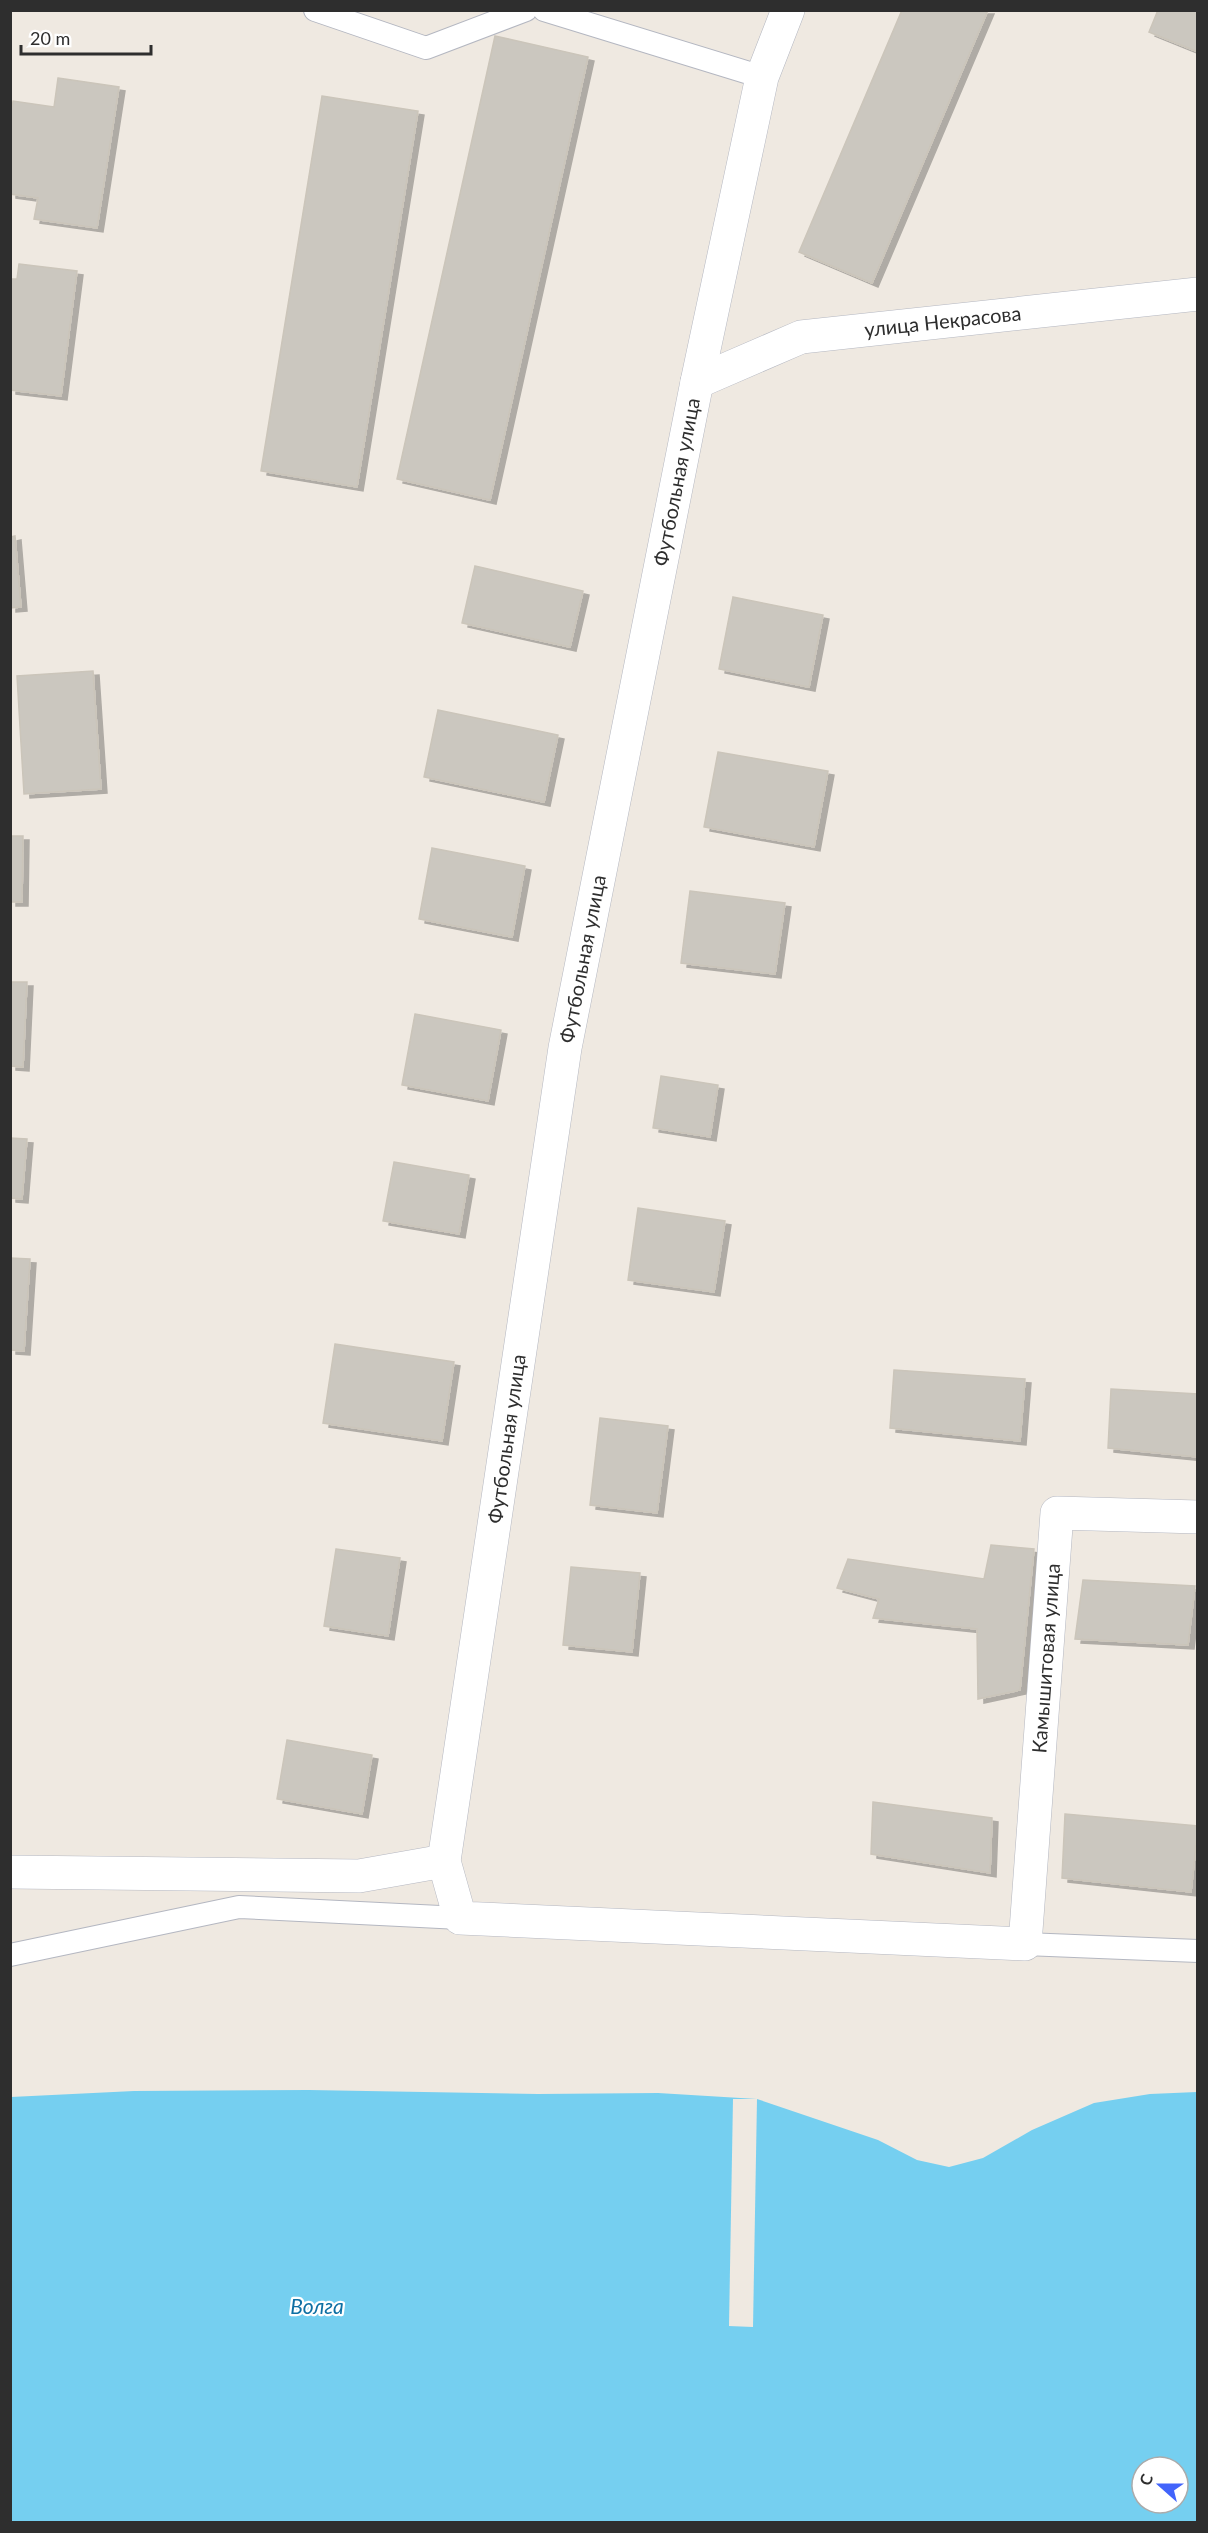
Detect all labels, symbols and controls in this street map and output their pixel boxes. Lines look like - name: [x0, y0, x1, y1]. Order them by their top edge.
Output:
- scale bar: [21, 18, 152, 56]
- text: 20 m: [30, 27, 70, 49]
- street label: улица Некрасова: [863, 300, 1022, 341]
- street label: Футбольная улица: [648, 396, 704, 568]
- street label: Футбольная улица: [554, 873, 610, 1045]
- street label: Футбольная улица: [482, 1353, 530, 1525]
- street label: Камышитовая улица: [1026, 1562, 1064, 1754]
- water label: Волга: [290, 2293, 344, 2318]
- north arrow: [1130, 2455, 1190, 2515]
- text: С: [1135, 2471, 1156, 2488]

